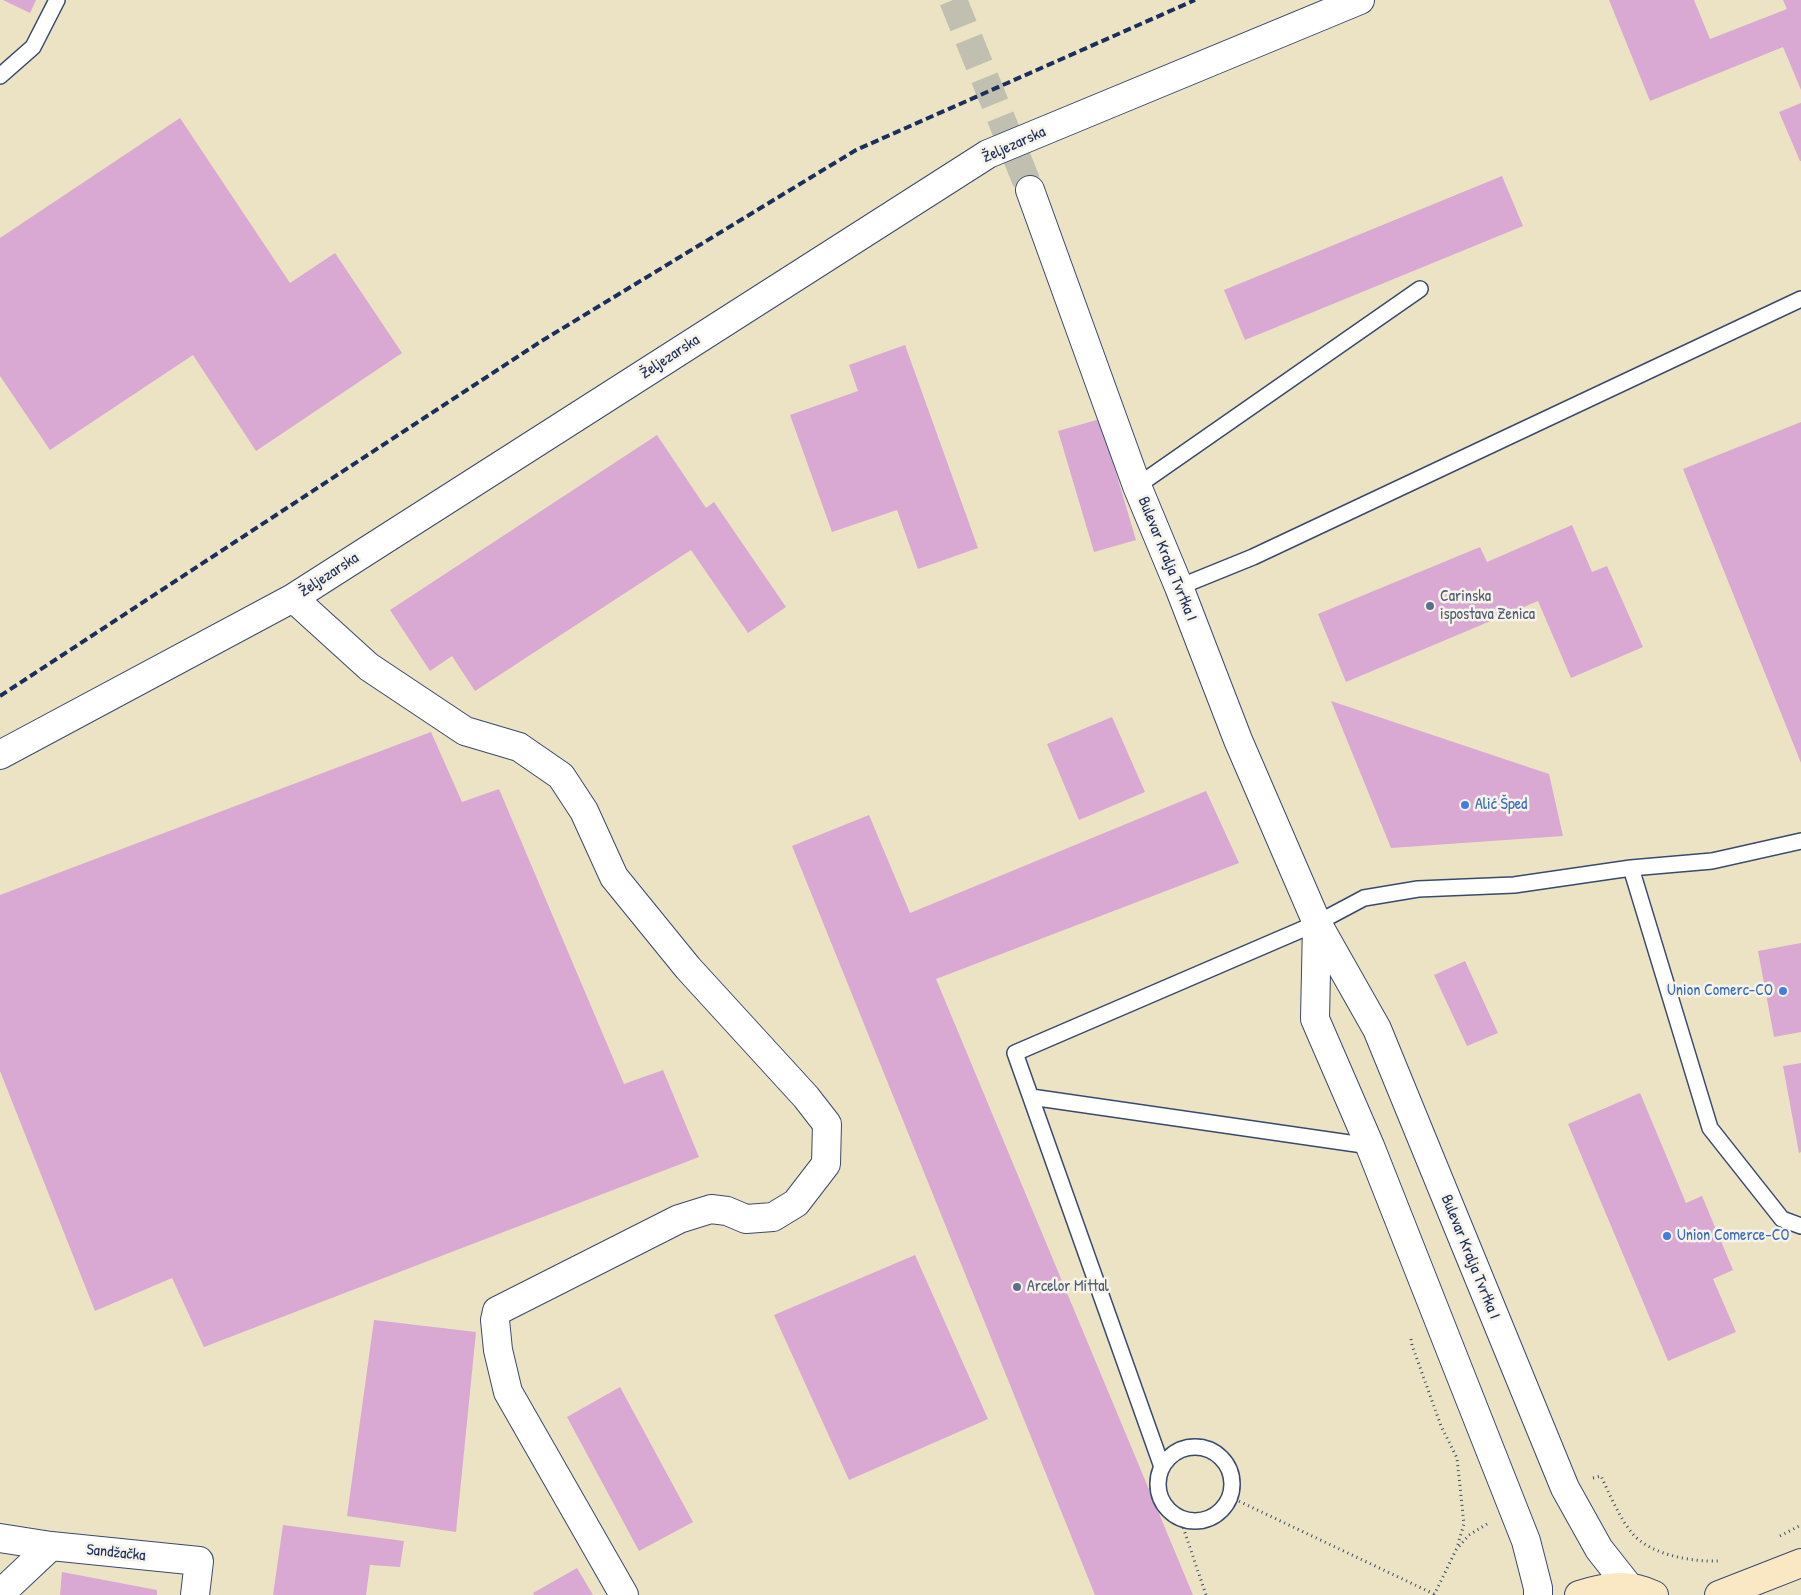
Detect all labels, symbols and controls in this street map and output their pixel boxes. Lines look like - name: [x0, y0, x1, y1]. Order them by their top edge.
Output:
- street label: Željezarska: [979, 123, 1049, 167]
- street label: Željezarska: [637, 331, 703, 383]
- street label: Bulevar Kralja Tvrtka I: [1133, 494, 1201, 624]
- street label: Željezarska: [296, 549, 362, 601]
- place label: Carinska ispostava Zenica: [1440, 587, 1535, 625]
- marker: Carinska ispostava Zenica: [1424, 600, 1436, 612]
- place label: Alić Šped: [1475, 795, 1527, 815]
- marker: Alić Šped: [1459, 799, 1471, 811]
- place label: Union Comerc-CO: [1667, 981, 1773, 1001]
- marker: Union Comerc-CO: [1777, 985, 1789, 997]
- street label: Bulevar Kralja Tvrtka I: [1436, 1192, 1504, 1322]
- place label: Union Comerce-CO: [1677, 1226, 1789, 1246]
- marker: Union Comerce-CO: [1661, 1230, 1673, 1242]
- place label: Arcelor Mittal: [1027, 1277, 1109, 1297]
- marker: Arcelor Mittal: [1011, 1281, 1023, 1293]
- street label: Sandžačka: [85, 1540, 147, 1566]

